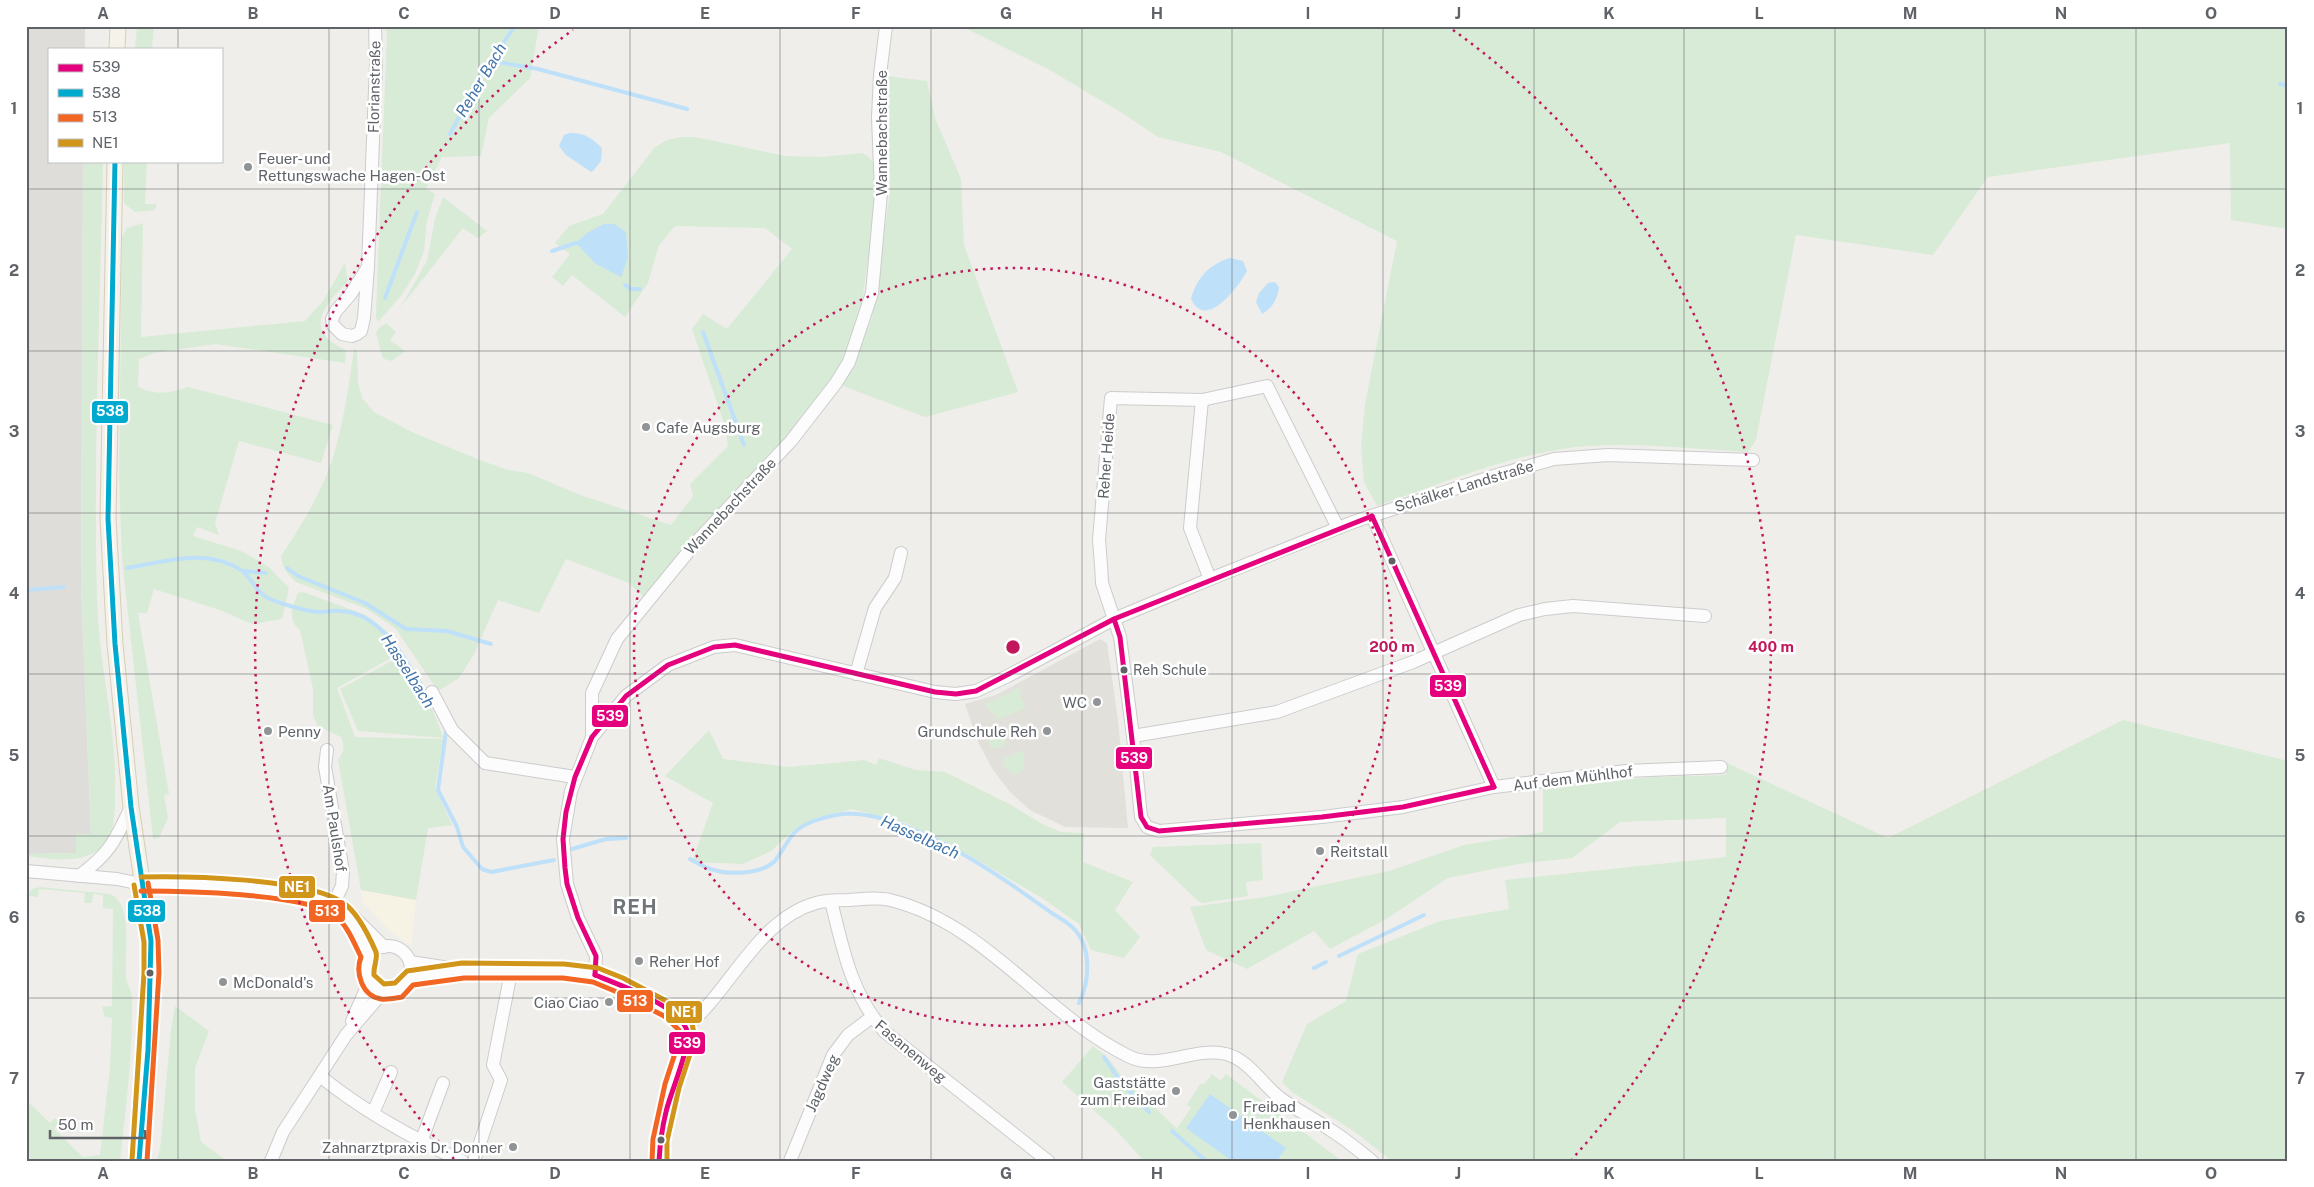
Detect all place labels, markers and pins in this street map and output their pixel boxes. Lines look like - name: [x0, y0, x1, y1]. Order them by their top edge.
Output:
- place label: Feuer- und Rettungswache Hagen-Ost: [258, 150, 446, 184]
- marker: Feuer- und Rettungswache Hagen-Ost: [242, 161, 254, 173]
- place label: Cafe Augsburg: [656, 419, 761, 436]
- marker: Cafe Augsburg: [640, 421, 652, 433]
- unlabelled marker: [1387, 556, 1397, 566]
- centre of rings: [1004, 638, 1022, 656]
- place label: Reh Schule: [1133, 662, 1207, 678]
- marker: Reh Schule: [1119, 665, 1129, 675]
- place label: WC: [1063, 694, 1087, 711]
- marker: WC: [1091, 696, 1103, 708]
- place label: Penny: [278, 723, 321, 740]
- place label: Grundschule Reh: [917, 723, 1037, 740]
- marker: Penny: [262, 725, 274, 737]
- marker: Grundschule Reh: [1041, 725, 1053, 737]
- place label: Reitstall: [1330, 843, 1388, 860]
- marker: Reitstall: [1314, 845, 1326, 857]
- place label: Reher Hof: [649, 953, 720, 970]
- marker: Reher Hof: [633, 955, 645, 967]
- unlabelled marker: [145, 968, 155, 978]
- place label: McDonald's: [233, 974, 313, 991]
- marker: McDonald's: [217, 976, 229, 988]
- place label: Ciao Ciao: [534, 994, 599, 1011]
- marker: Ciao Ciao: [603, 996, 615, 1008]
- place label: Gaststätte zum Freibad: [1080, 1074, 1166, 1108]
- marker: Gaststätte zum Freibad: [1170, 1085, 1182, 1097]
- place label: Freibad Henkhausen: [1243, 1098, 1330, 1132]
- marker: Freibad Henkhausen: [1227, 1109, 1239, 1121]
- unlabelled marker: [656, 1135, 666, 1145]
- place label: Zahnarztpraxis Dr. Donner: [322, 1139, 503, 1156]
- marker: Zahnarztpraxis Dr. Donner: [507, 1141, 519, 1153]

